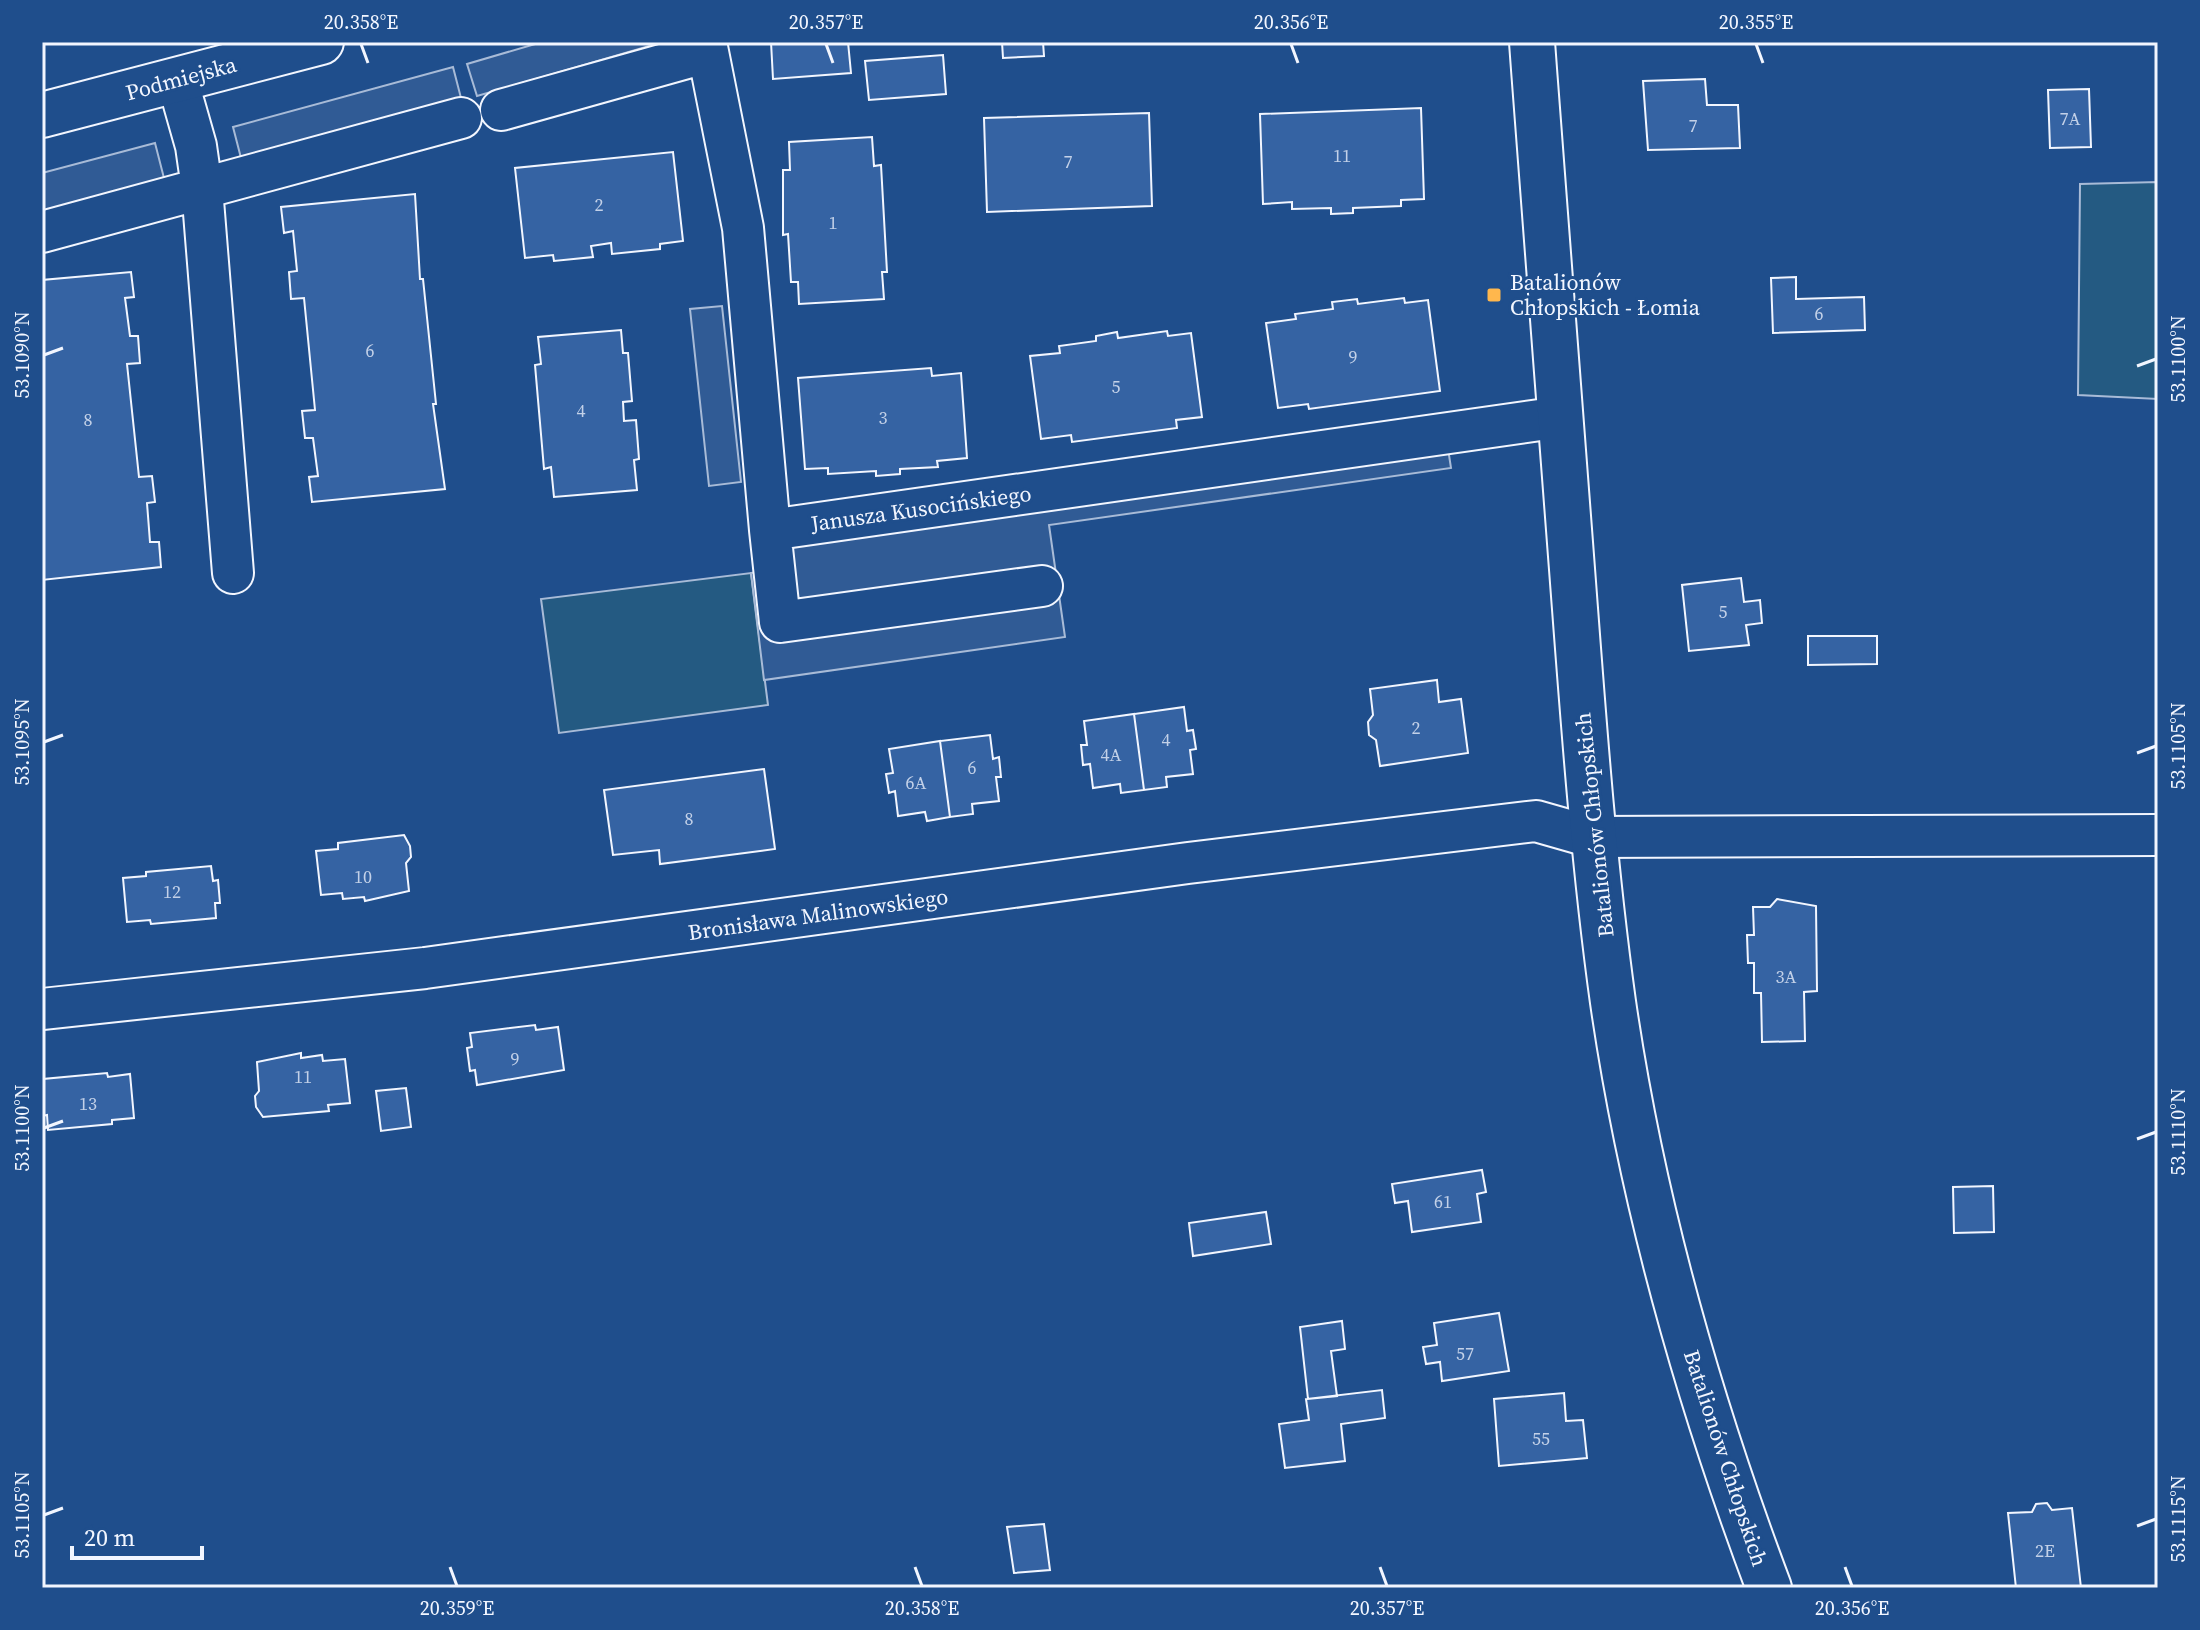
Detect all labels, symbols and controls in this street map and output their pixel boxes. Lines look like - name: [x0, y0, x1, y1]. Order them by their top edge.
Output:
- text: 20.358°E: [324, 8, 398, 36]
- text: 20.357°E: [789, 8, 863, 36]
- text: 20.356°E: [1254, 8, 1328, 36]
- text: 20.355°E: [1719, 8, 1793, 36]
- street label: Podmiejska: [122, 49, 240, 107]
- house number: 7A: [2060, 106, 2081, 131]
- house number: 7: [1689, 113, 1698, 138]
- house number: 11: [1333, 143, 1351, 168]
- house number: 7: [1064, 149, 1073, 174]
- house number: 2: [595, 192, 604, 217]
- house number: 1: [829, 210, 838, 235]
- place label: Batalionów Chłopskich - Łomia: [1510, 267, 1701, 322]
- marker: Batalionów Chłopskich - Łomia: [1485, 286, 1503, 304]
- house number: 6: [1815, 301, 1824, 326]
- text: 53.1090°N: [8, 311, 36, 399]
- text: 53.1100°N: [2164, 315, 2192, 403]
- house number: 6: [366, 338, 375, 363]
- house number: 9: [1349, 344, 1358, 369]
- house number: 5: [1112, 374, 1121, 399]
- house number: 4: [577, 398, 586, 423]
- house number: 3: [879, 405, 888, 430]
- house number: 8: [84, 407, 93, 432]
- street label: Janusza Kusocińskiego: [808, 478, 1033, 538]
- house number: 5: [1719, 599, 1728, 624]
- text: 53.1095°N: [8, 698, 36, 786]
- text: 53.1105°N: [2164, 702, 2192, 790]
- street label: Batalionów Chłopskich: [1567, 711, 1621, 939]
- house number: 2: [1412, 715, 1421, 740]
- house number: 4: [1162, 727, 1171, 752]
- house number: 4A: [1101, 742, 1122, 767]
- house number: 6: [968, 755, 977, 780]
- house number: 6A: [906, 770, 927, 795]
- house number: 8: [685, 806, 694, 831]
- house number: 10: [354, 864, 372, 889]
- house number: 12: [163, 879, 181, 904]
- street label: Bronisława Malinowskiego: [686, 881, 950, 947]
- house number: 3A: [1776, 964, 1797, 989]
- house number: 9: [511, 1046, 520, 1071]
- house number: 11: [294, 1064, 312, 1089]
- text: 53.1100°N: [8, 1084, 36, 1172]
- text: 53.1110°N: [2164, 1088, 2192, 1176]
- house number: 13: [79, 1091, 97, 1116]
- house number: 61: [1434, 1189, 1452, 1214]
- house number: 57: [1456, 1341, 1474, 1366]
- street label: Batalionów Chłopskich: [1677, 1346, 1775, 1570]
- house number: 55: [1532, 1426, 1550, 1451]
- text: 53.1105°N: [8, 1471, 36, 1559]
- text: 53.1115°N: [2164, 1475, 2192, 1563]
- scale bar: [72, 1510, 202, 1560]
- text: 20 m: [84, 1521, 135, 1554]
- house number: 2E: [2035, 1538, 2055, 1563]
- text: 20.359°E: [420, 1594, 494, 1622]
- text: 20.358°E: [885, 1594, 959, 1622]
- text: 20.357°E: [1350, 1594, 1424, 1622]
- text: 20.356°E: [1815, 1594, 1889, 1622]

